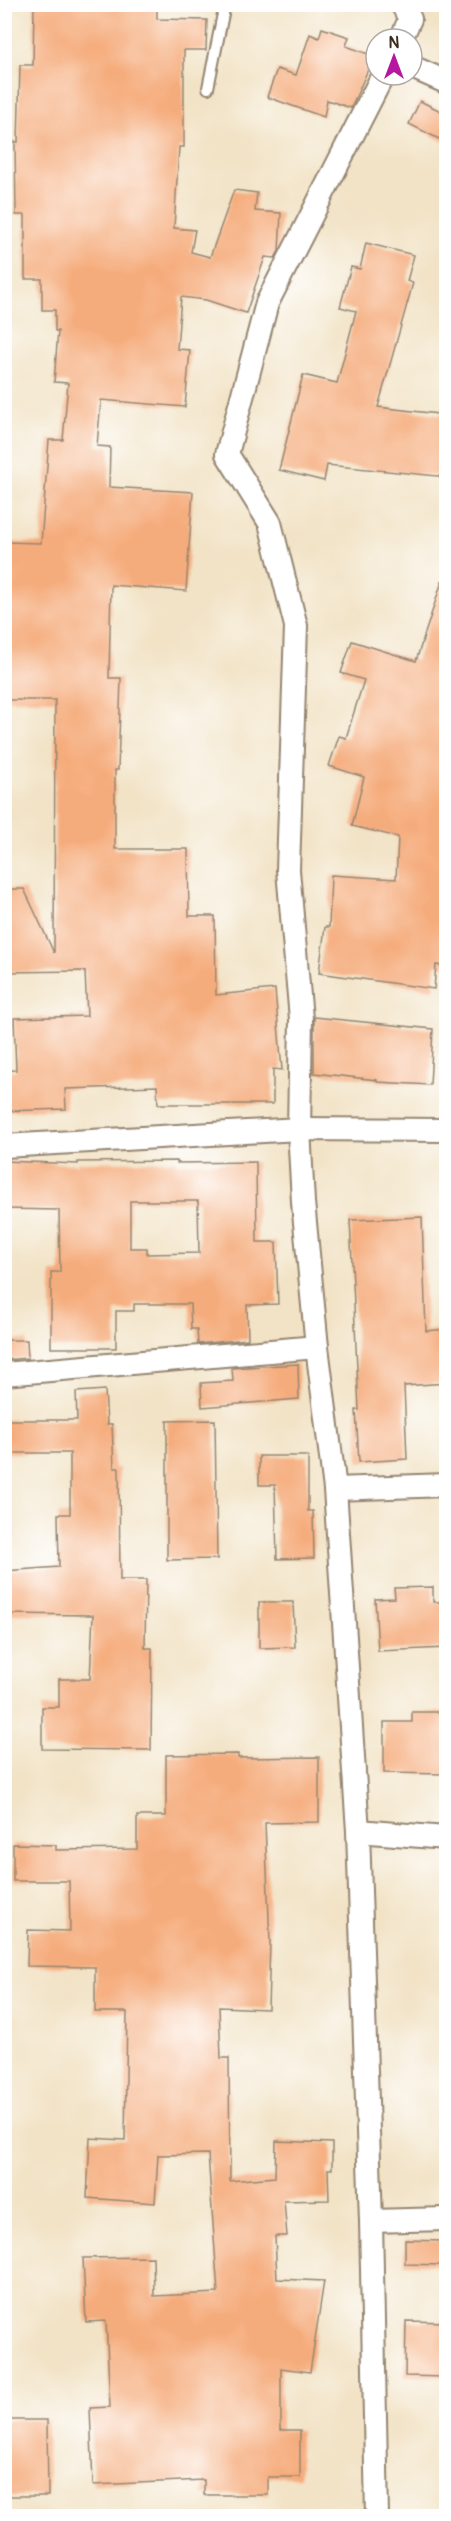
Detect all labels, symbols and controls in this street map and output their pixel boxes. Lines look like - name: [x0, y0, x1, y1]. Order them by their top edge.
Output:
- north arrow: [364, 27, 424, 87]
- text: N: [389, 33, 400, 53]

